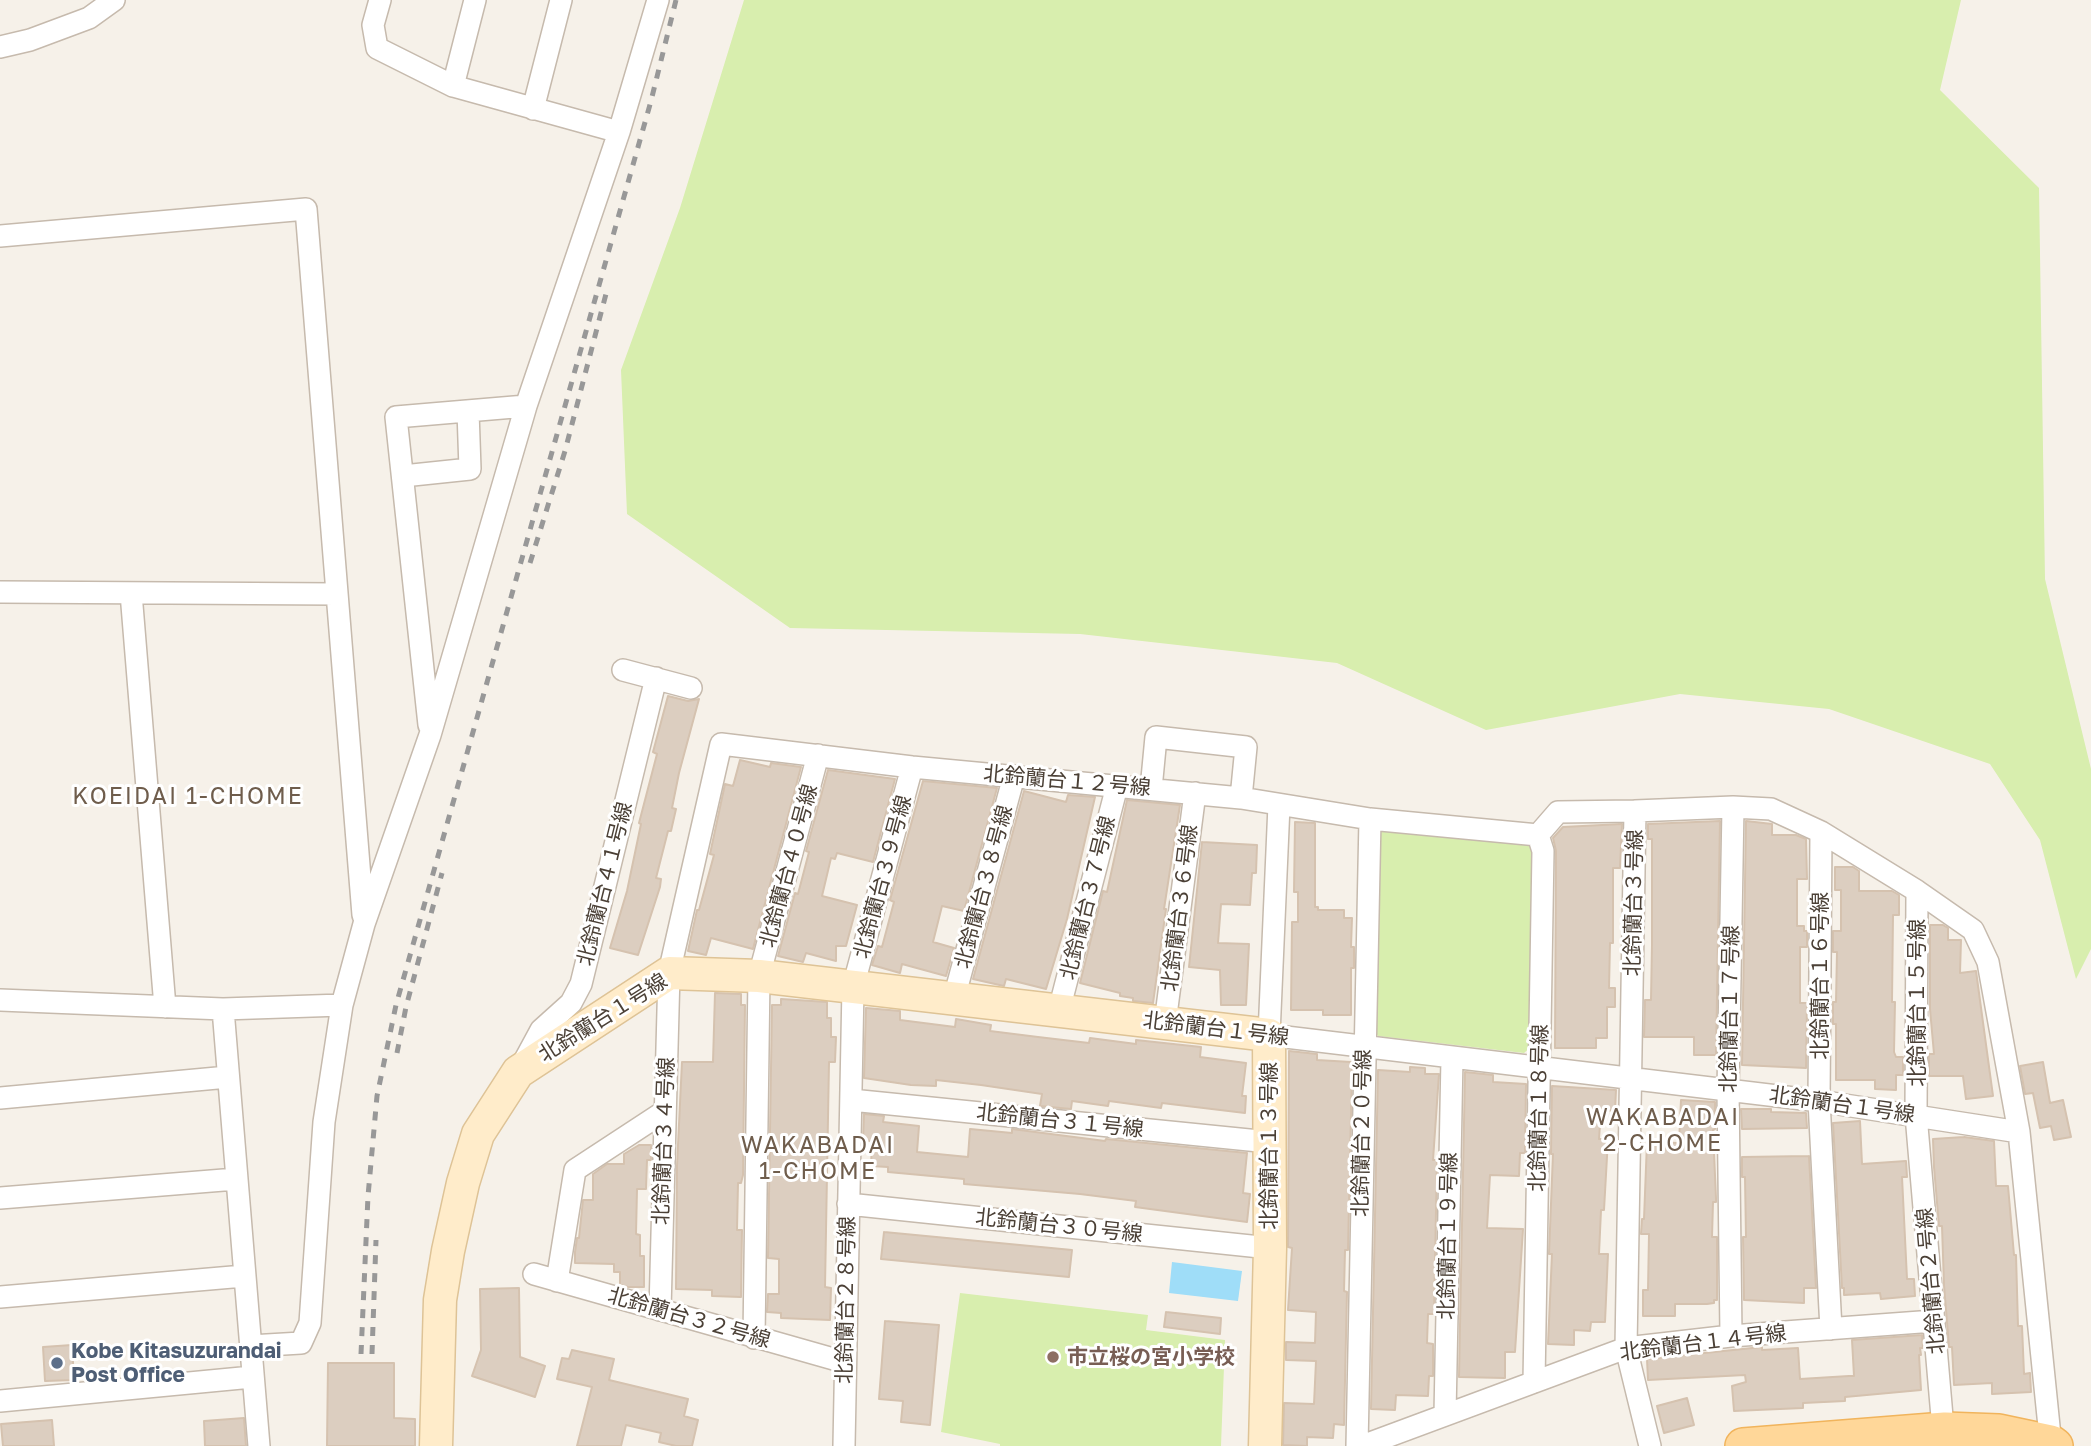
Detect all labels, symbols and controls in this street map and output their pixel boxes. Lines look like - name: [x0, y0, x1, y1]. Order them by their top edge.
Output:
- street label: 北鈴蘭台１２号線: [982, 761, 1152, 801]
- street label: 北鈴蘭台４０号線: [755, 782, 823, 950]
- district label: KOEIDAI 1-CHOME: [74, 783, 302, 811]
- street label: 北鈴蘭台３９号線: [849, 793, 917, 961]
- street label: 北鈴蘭台４１号線: [572, 799, 638, 969]
- street label: 北鈴蘭台３８号線: [950, 803, 1018, 971]
- street label: 北鈴蘭台３７号線: [1055, 813, 1121, 983]
- street label: 北鈴蘭台３６号線: [1157, 823, 1203, 993]
- street label: 北鈴蘭台３号線: [1620, 829, 1648, 977]
- street label: 北鈴蘭台１６号線: [1807, 892, 1833, 1060]
- street label: 北鈴蘭台１５号線: [1904, 919, 1930, 1087]
- street label: 北鈴蘭台１７号線: [1716, 925, 1744, 1093]
- street label: 北鈴蘭台１号線: [534, 968, 672, 1068]
- street label: 北鈴蘭台１号線: [1142, 1008, 1290, 1050]
- street label: 北鈴蘭台１８号線: [1525, 1024, 1553, 1192]
- street label: 北鈴蘭台２０号線: [1348, 1049, 1376, 1217]
- street label: 北鈴蘭台３４号線: [648, 1057, 680, 1225]
- street label: 北鈴蘭台１３号線: [1256, 1062, 1282, 1230]
- street label: 北鈴蘭台１号線: [1767, 1082, 1917, 1128]
- street label: 北鈴蘭台３１号線: [975, 1100, 1145, 1142]
- district label: WAKABADAI 2-CHOME: [1587, 1104, 1739, 1158]
- district label: WAKABADAI 1-CHOME: [742, 1132, 894, 1186]
- street label: 北鈴蘭台１９号線: [1434, 1152, 1462, 1320]
- street label: 北鈴蘭台３０号線: [974, 1205, 1144, 1247]
- street label: 北鈴蘭台２号線: [1912, 1207, 1950, 1355]
- street label: 北鈴蘭台２８号線: [832, 1216, 860, 1384]
- street label: 北鈴蘭台３２号線: [605, 1283, 773, 1353]
- street label: 北鈴蘭台１４号線: [1618, 1320, 1788, 1366]
- place label: Kobe Kitasuzurandai Post Office: [71, 1338, 282, 1388]
- place label: 市立桜の宮小学校: [1067, 1344, 1235, 1370]
- marker: 市立桜の宮小学校: [1045, 1349, 1061, 1365]
- marker: Kobe Kitasuzurandai Post Office: [49, 1355, 65, 1371]

